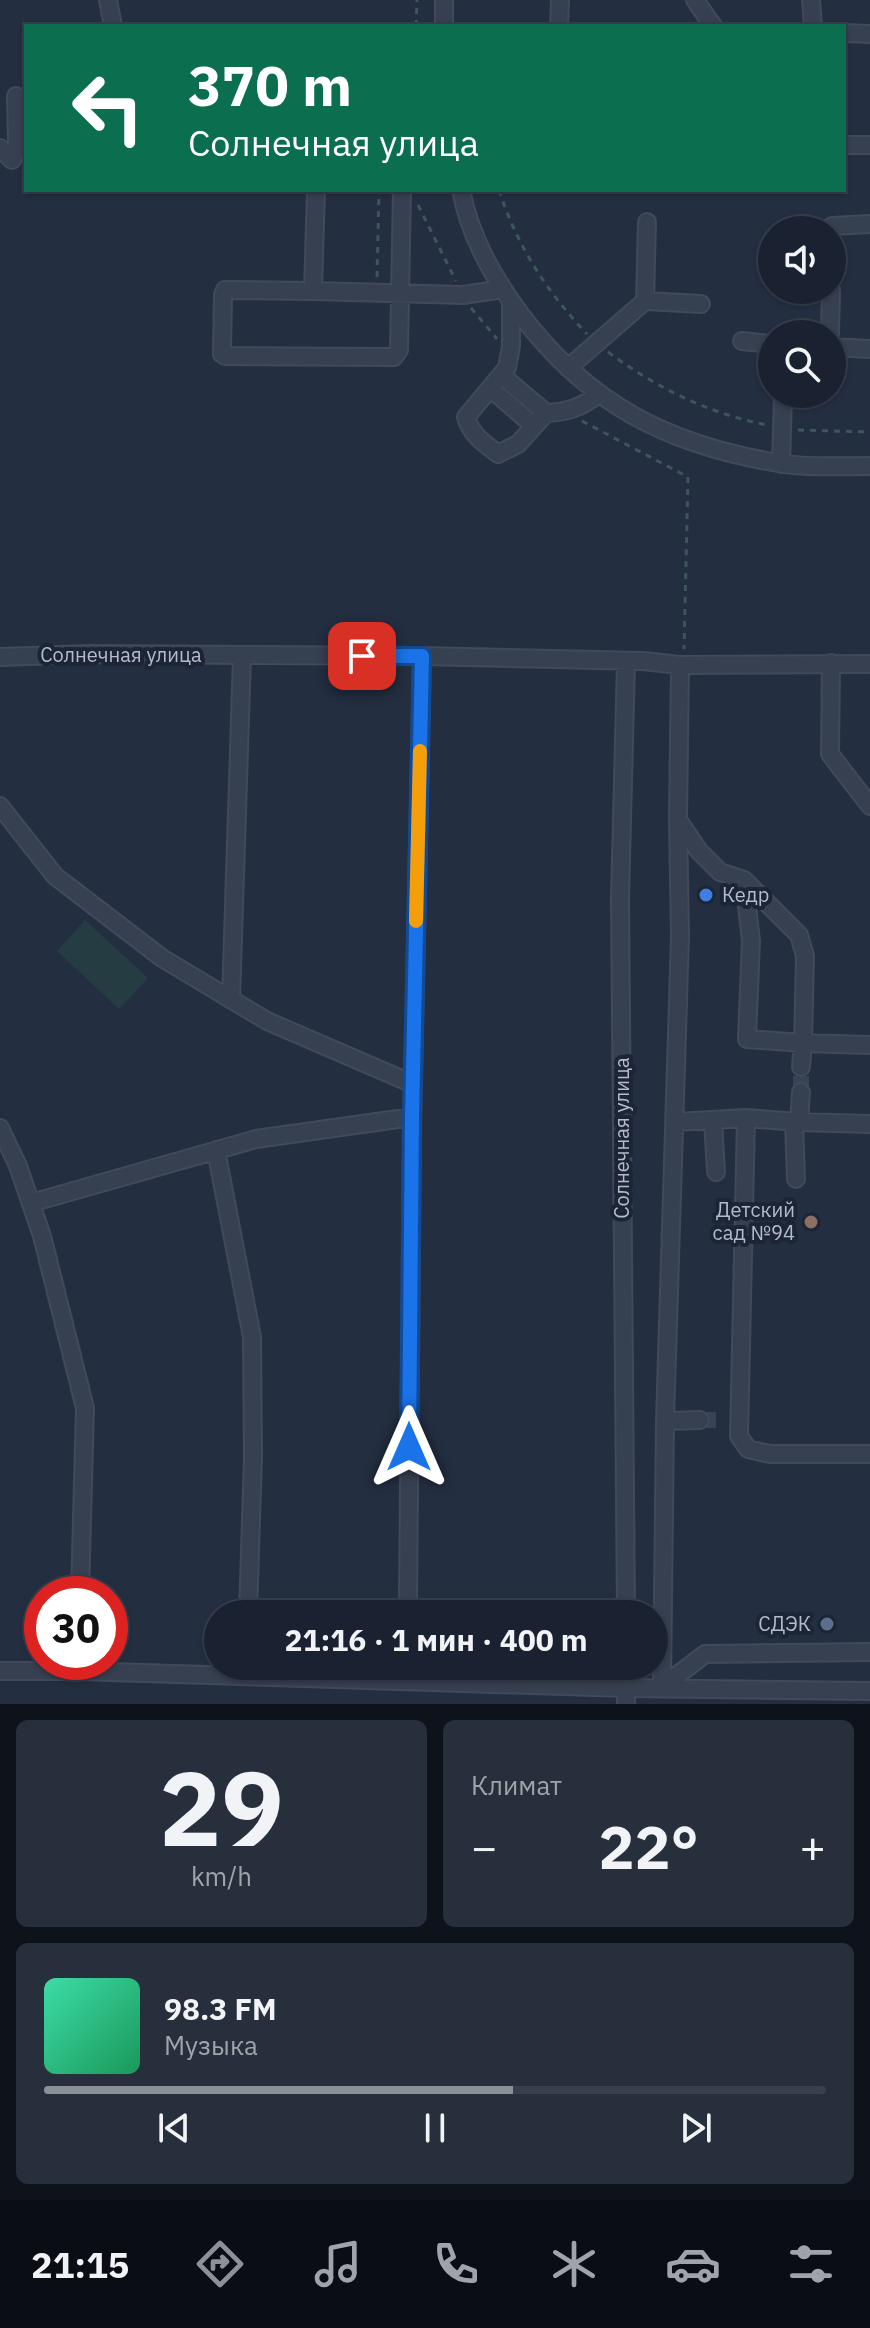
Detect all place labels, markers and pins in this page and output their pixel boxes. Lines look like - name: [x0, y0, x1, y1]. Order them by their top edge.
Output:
- pin: [328, 622, 396, 690]
- place label: Кедр: [722, 881, 769, 908]
- marker: Кедр: [697, 886, 715, 904]
- place label: Детский сад №94: [713, 1196, 795, 1246]
- marker: Детский сад №94: [802, 1213, 820, 1231]
- place label: СДЭК: [758, 1610, 811, 1637]
- marker: СДЭК: [818, 1615, 836, 1633]

